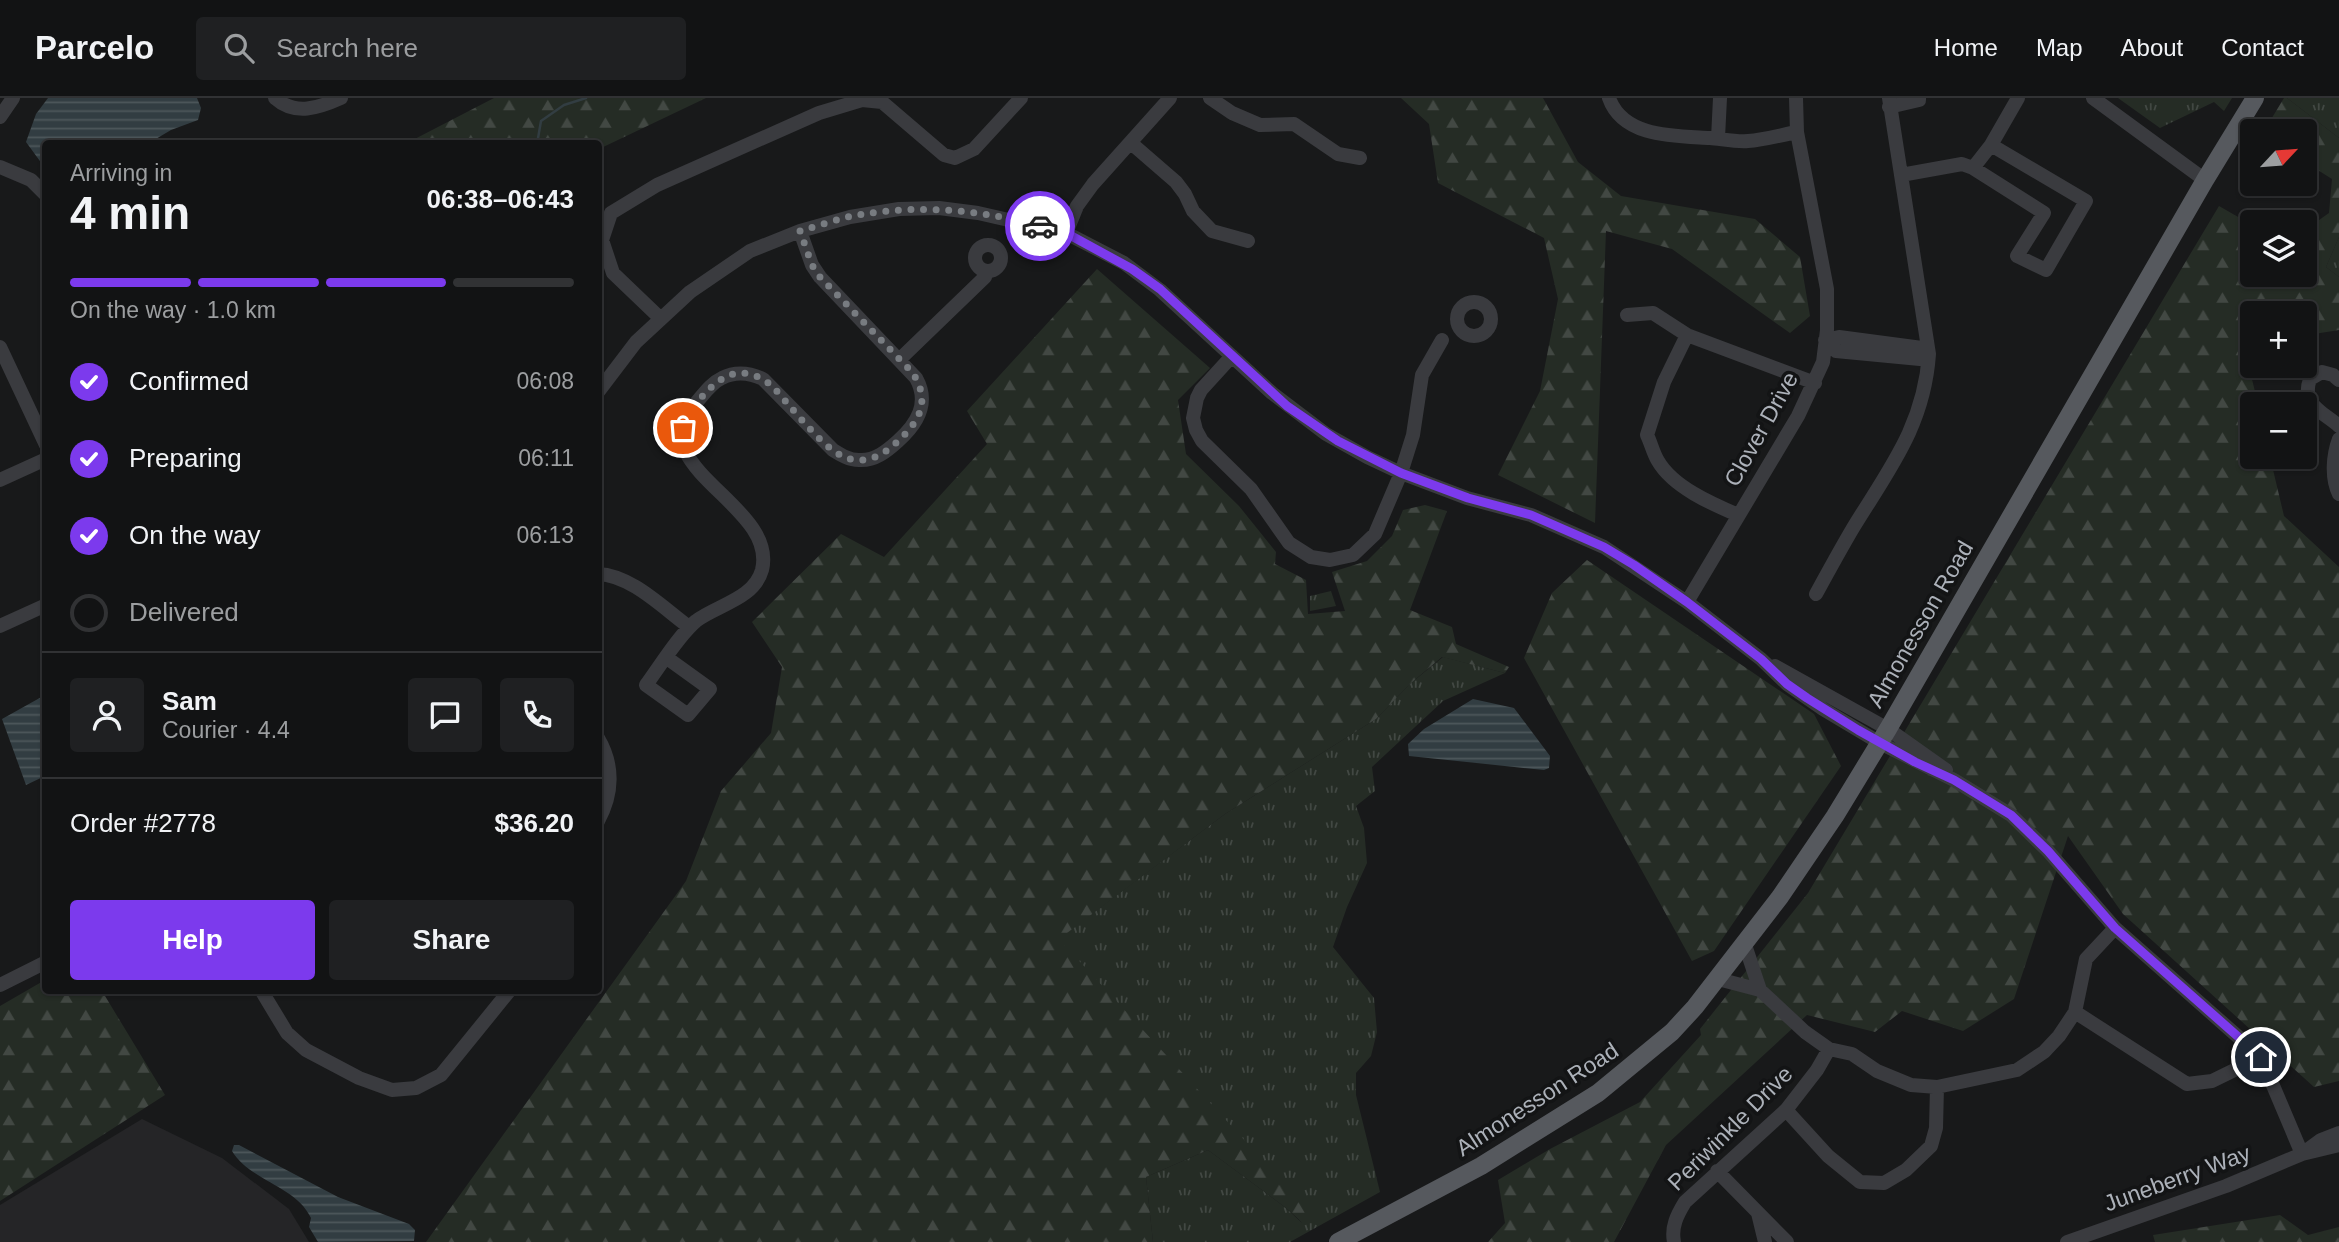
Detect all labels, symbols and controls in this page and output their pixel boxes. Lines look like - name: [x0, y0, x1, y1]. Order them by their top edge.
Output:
- search box: [196, 17, 686, 80]
- text: Parcelo: [35, 29, 154, 66]
- icon: search: [220, 29, 258, 67]
- text: Search here: [276, 33, 418, 63]
- text: Home: [1934, 34, 1998, 61]
- text: Map: [2036, 34, 2083, 61]
- text: About: [2121, 34, 2183, 61]
- text: Contact: [2221, 34, 2304, 61]
- north arrow: [2240, 119, 2317, 196]
- map controls: [2240, 119, 2317, 469]
- text: Arriving in: [70, 160, 172, 186]
- text: 06:38–06:43: [427, 184, 574, 214]
- text: 4 min: [70, 187, 190, 239]
- courier: [1005, 191, 1075, 261]
- icon: car: [1021, 207, 1059, 245]
- button: layers: [2240, 210, 2317, 287]
- text: On the way · 1.0 km: [70, 297, 276, 323]
- button: +: [2240, 301, 2317, 378]
- icon: check: [70, 363, 108, 401]
- text: Confirmed: [129, 366, 249, 396]
- street label: Clover Drive: [1719, 367, 1803, 491]
- text: 06:08: [516, 368, 574, 394]
- button: −: [2240, 392, 2317, 469]
- pin: [653, 398, 713, 458]
- icon: bag: [664, 409, 702, 447]
- icon: check: [70, 440, 108, 478]
- text: Preparing: [129, 443, 242, 473]
- text: 06:11: [518, 445, 574, 471]
- icon: check: [70, 517, 108, 555]
- text: On the way: [129, 520, 261, 550]
- text: 06:13: [516, 522, 574, 548]
- street label: Almonesson Road: [1862, 536, 1978, 712]
- text: Delivered: [129, 597, 239, 627]
- button: person: [70, 678, 144, 752]
- button: chat: [408, 678, 482, 752]
- button: phone: [500, 678, 574, 752]
- text: Sam: [162, 686, 217, 716]
- text: Courier · 4.4: [162, 717, 290, 743]
- text: Order #2778: [70, 808, 216, 838]
- text: $36.20: [494, 808, 574, 838]
- button: Help: [70, 900, 315, 980]
- button: Share: [329, 900, 574, 980]
- pin: [2231, 1027, 2291, 1087]
- street label: Almonesson Road: [1451, 1037, 1623, 1161]
- icon: home: [2242, 1038, 2280, 1076]
- street label: Periwinkle Drive: [1663, 1061, 1797, 1195]
- street label: Juneberry Way: [2100, 1139, 2254, 1217]

